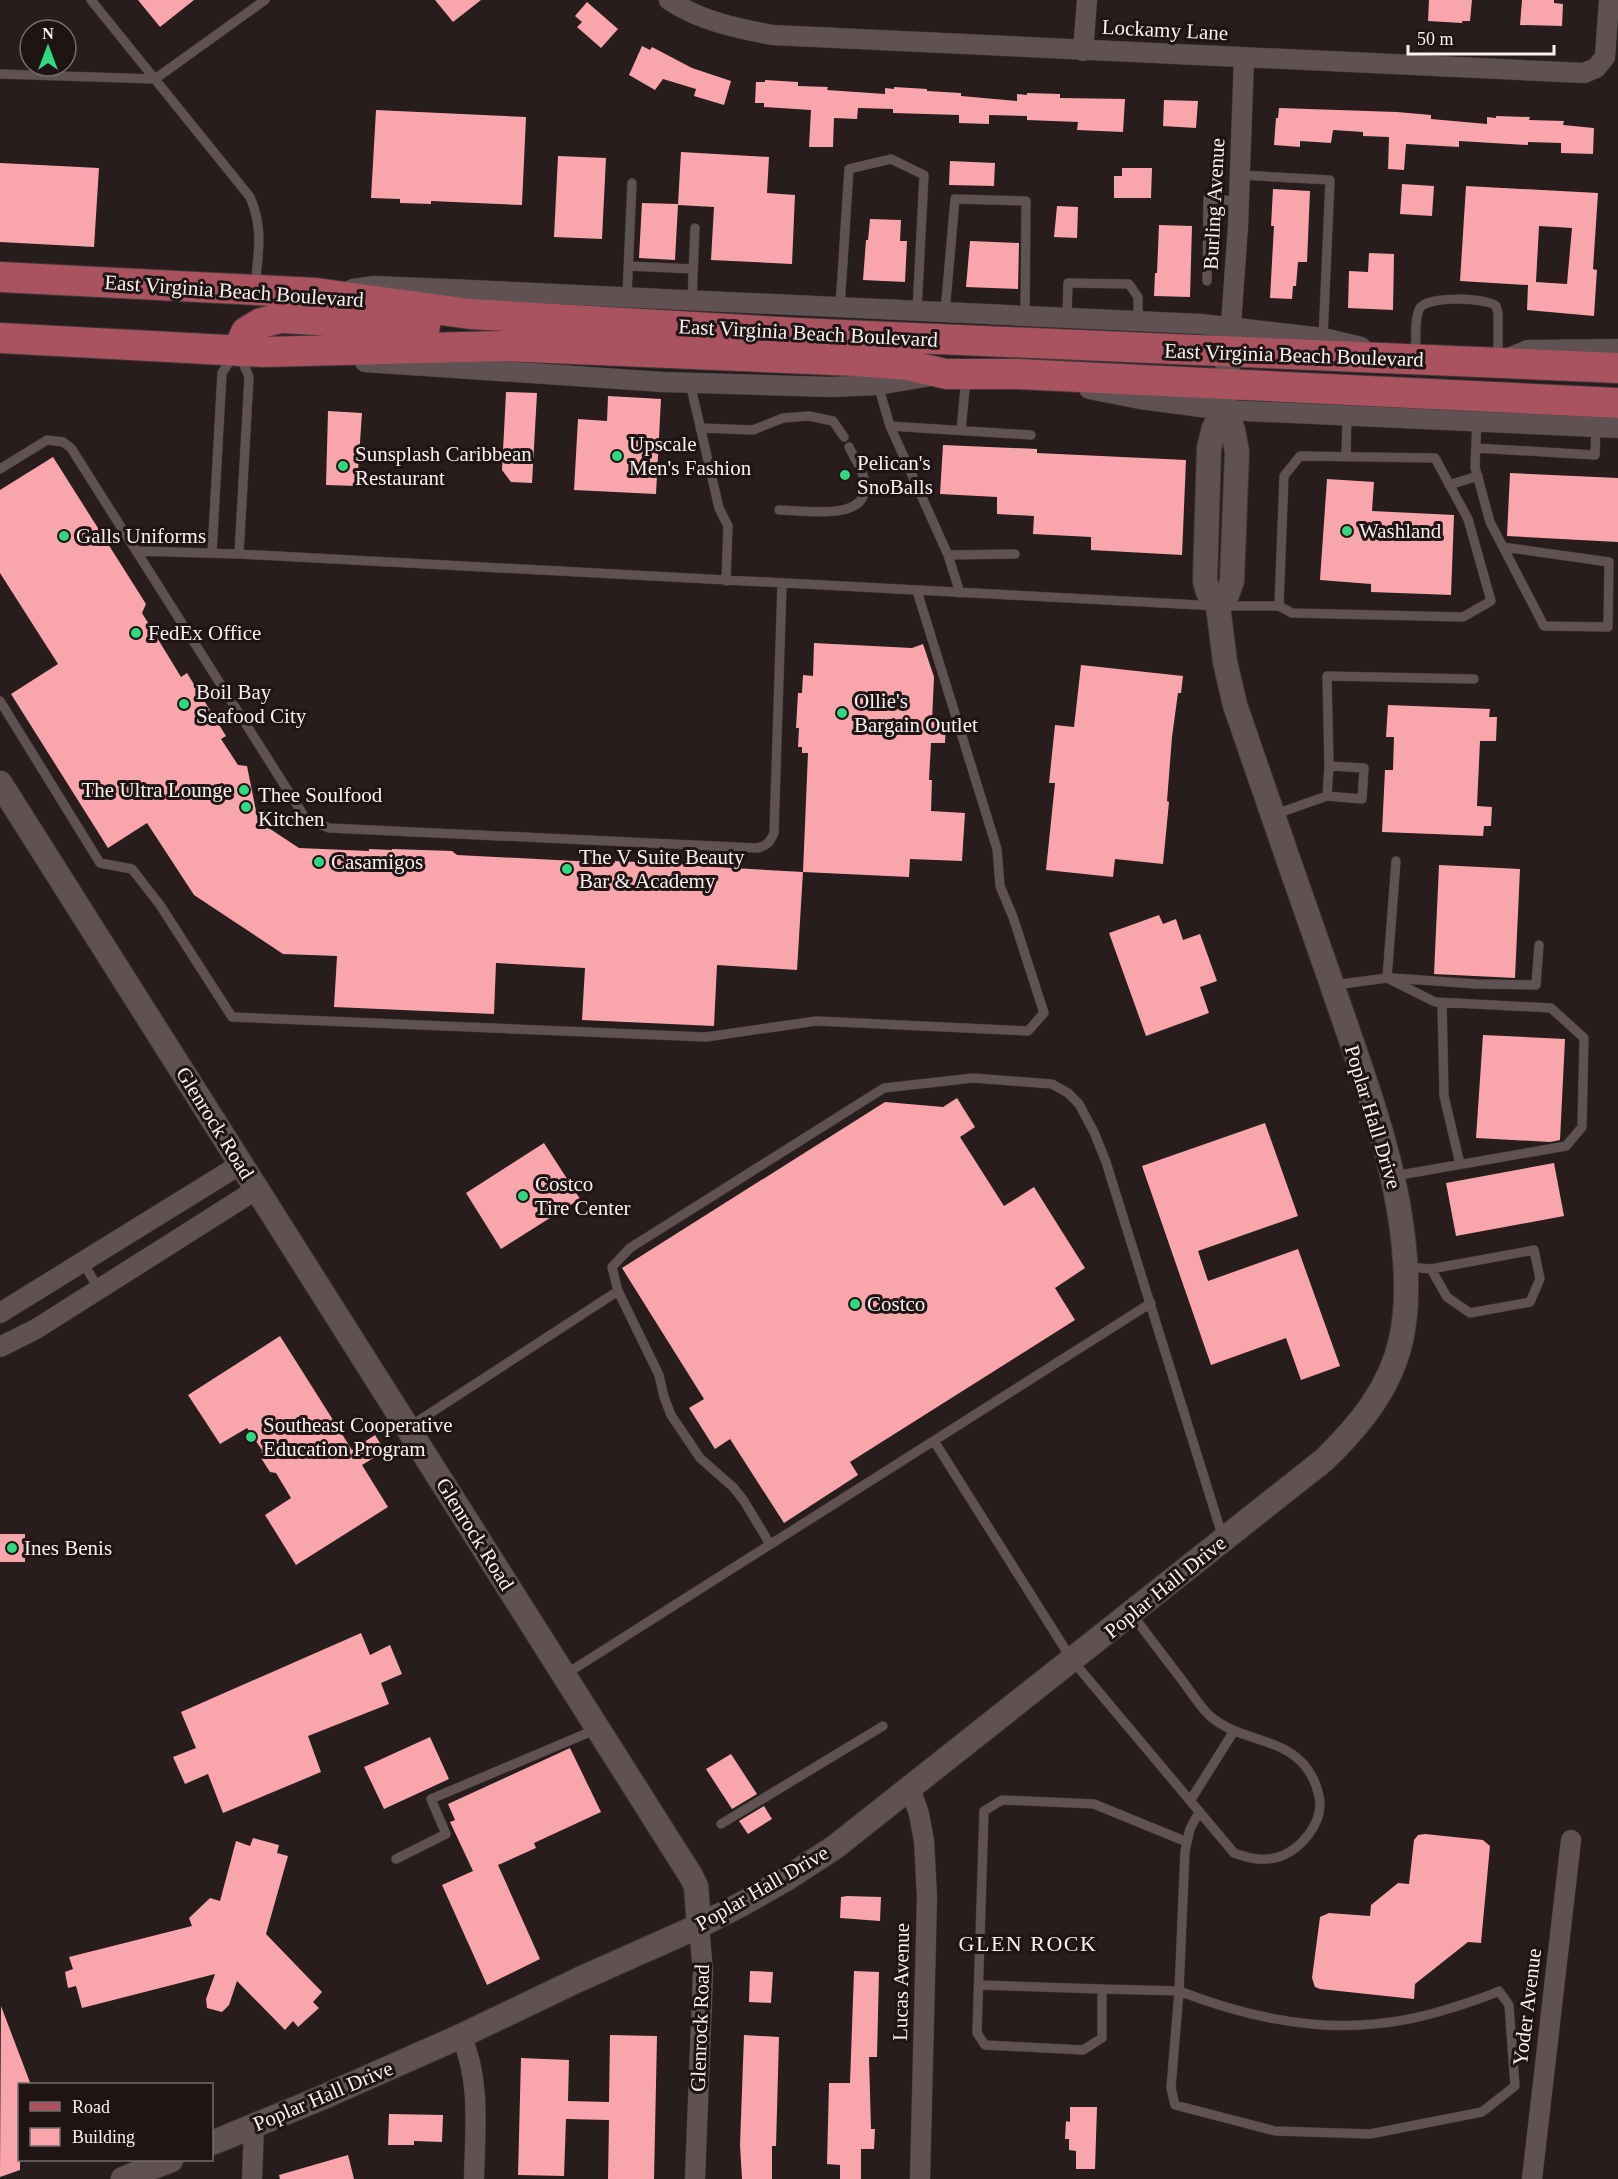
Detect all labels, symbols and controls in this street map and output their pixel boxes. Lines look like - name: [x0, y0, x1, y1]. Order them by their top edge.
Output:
- street label: Lockamy Lane: [1101, 15, 1229, 45]
- north arrow: [18, 18, 78, 78]
- scale bar: [1408, 18, 1554, 56]
- text: N: [42, 25, 54, 42]
- text: 50 m: [1417, 29, 1454, 49]
- street label: Burling Avenue: [1199, 137, 1229, 271]
- street label: East Virginia Beach Boulevard: [104, 270, 365, 312]
- street label: East Virginia Beach Boulevard: [678, 314, 939, 352]
- street label: East Virginia Beach Boulevard: [1164, 338, 1425, 372]
- place label: Upscale Men's Fashion: [629, 432, 752, 480]
- place label: Sunsplash Caribbean Restaurant: [355, 442, 532, 490]
- marker: Upscale Men's Fashion: [610, 449, 624, 463]
- place label: Pelican's SnoBalls: [857, 451, 933, 499]
- marker: Sunsplash Caribbean Restaurant: [336, 459, 350, 473]
- marker: Pelican's SnoBalls: [838, 468, 852, 482]
- place label: Washland: [1359, 519, 1442, 543]
- place label: Galls Uniforms: [76, 524, 206, 548]
- marker: Washland: [1340, 524, 1354, 538]
- marker: Galls Uniforms: [57, 529, 71, 543]
- place label: FedEx Office: [148, 621, 261, 645]
- marker: FedEx Office: [129, 626, 143, 640]
- place label: Boil Bay Seafood City: [196, 680, 307, 728]
- place label: Ollie's Bargain Outlet: [854, 689, 978, 737]
- marker: Boil Bay Seafood City: [177, 697, 191, 711]
- marker: Ollie's Bargain Outlet: [835, 706, 849, 720]
- place label: The Ultra Lounge: [82, 778, 232, 802]
- marker: The Ultra Lounge: [237, 783, 251, 797]
- place label: Thee Soulfood Kitchen: [258, 783, 383, 831]
- marker: Thee Soulfood Kitchen: [239, 800, 253, 814]
- place label: The V Suite Beauty Bar & Academy: [579, 845, 745, 893]
- place label: Casamigos: [331, 850, 423, 874]
- marker: Casamigos: [312, 855, 326, 869]
- marker: The V Suite Beauty Bar & Academy: [560, 862, 574, 876]
- street label: Poplar Hall Drive: [1340, 1042, 1406, 1192]
- street label: Glenrock Road: [171, 1062, 259, 1184]
- place label: Costco Tire Center: [535, 1172, 630, 1220]
- marker: Costco Tire Center: [516, 1189, 530, 1203]
- place label: Costco: [867, 1292, 925, 1316]
- marker: Costco: [848, 1297, 862, 1311]
- place label: Southeast Cooperative Education Program: [263, 1413, 453, 1461]
- marker: Southeast Cooperative Education Program: [244, 1430, 258, 1444]
- street label: Glenrock Road: [431, 1473, 519, 1595]
- street label: Poplar Hall Drive: [1099, 1531, 1231, 1643]
- place label: Ines Benis: [24, 1536, 112, 1560]
- marker: Ines Benis: [5, 1541, 19, 1555]
- street label: Poplar Hall Drive: [691, 1840, 833, 1936]
- street label: Lucas Avenue: [888, 1923, 914, 2041]
- district label: GLEN ROCK: [959, 1931, 1097, 1956]
- street label: Yoder Avenue: [1508, 1947, 1546, 2067]
- street label: Glenrock Road: [686, 1963, 714, 2092]
- street label: Poplar Hall Drive: [250, 2056, 396, 2136]
- legend: [18, 2083, 213, 2161]
- text: Road: [72, 2097, 110, 2117]
- text: Building: [72, 2127, 135, 2147]

